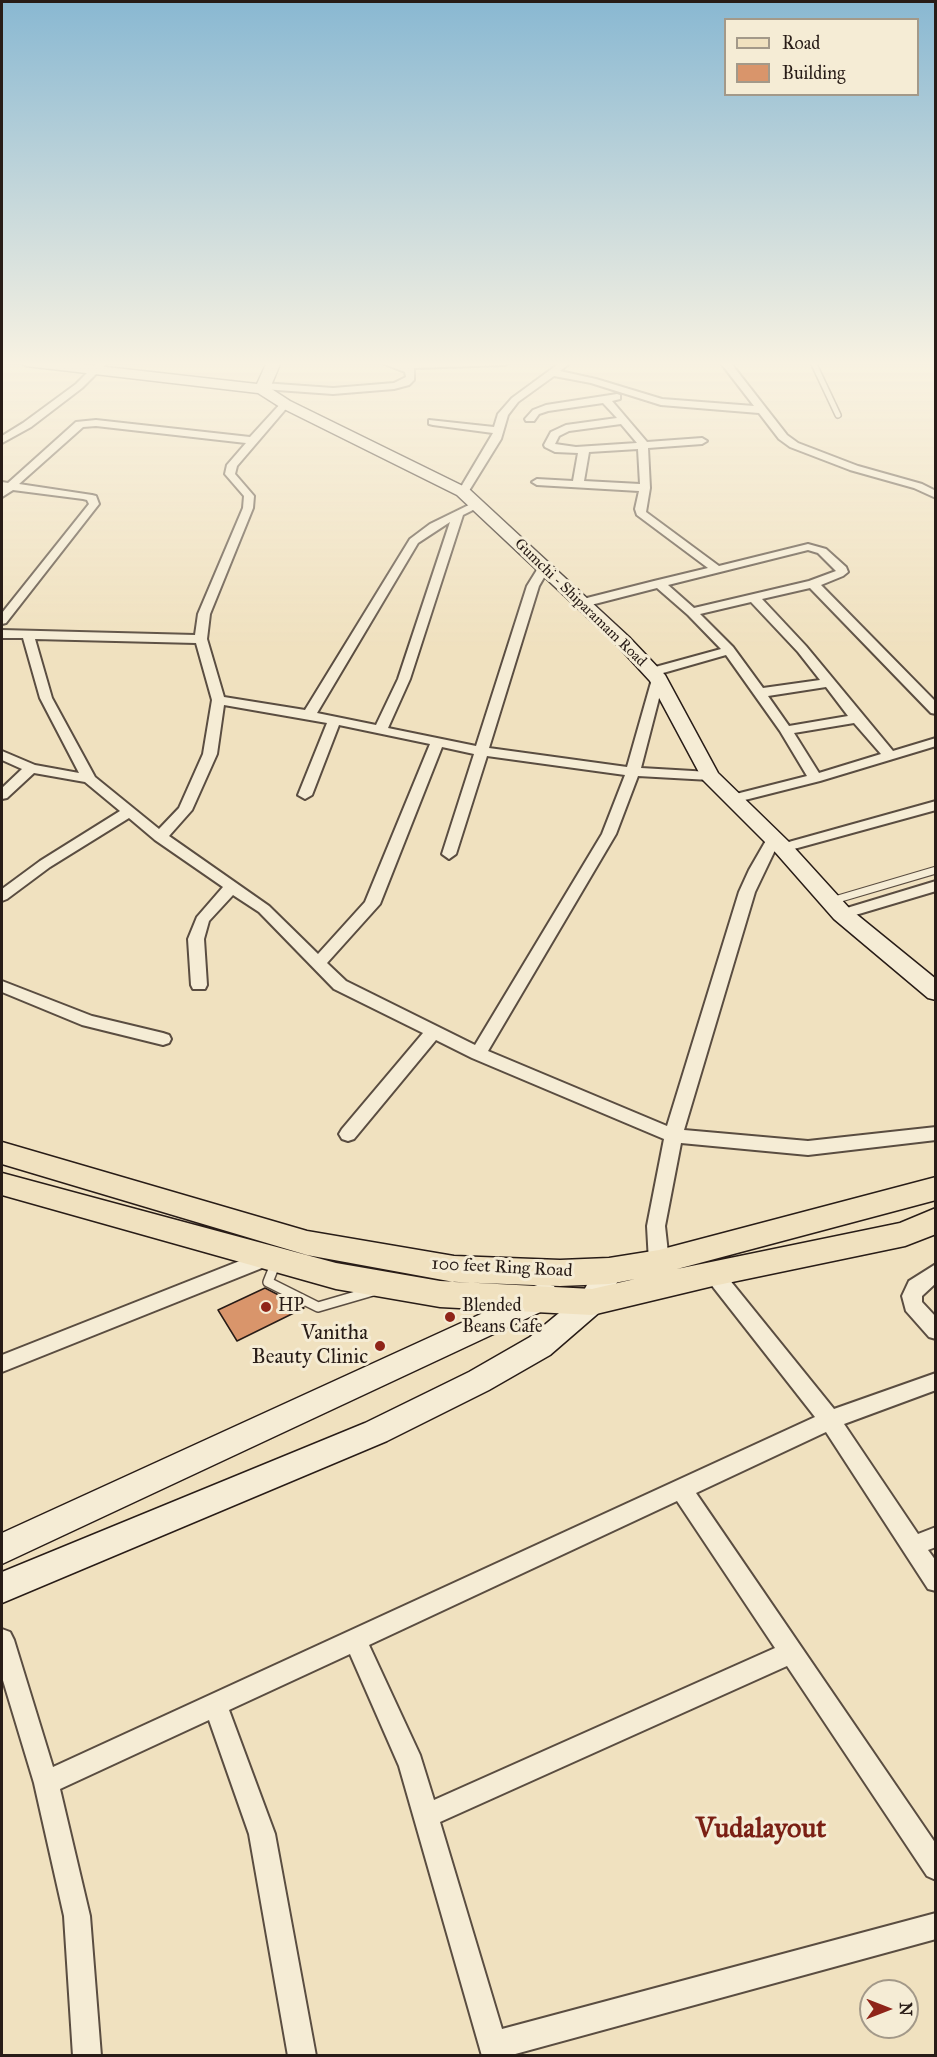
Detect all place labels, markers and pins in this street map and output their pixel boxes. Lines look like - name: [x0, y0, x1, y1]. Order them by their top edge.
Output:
- place label: HP: [278, 1296, 304, 1318]
- place label: Blended Beans Cafe: [462, 1296, 542, 1338]
- marker: HP: [259, 1300, 273, 1314]
- marker: Blended Beans Cafe: [443, 1310, 457, 1324]
- place label: Vanitha Beauty Clinic: [252, 1321, 368, 1371]
- marker: Vanitha Beauty Clinic: [373, 1339, 387, 1353]

